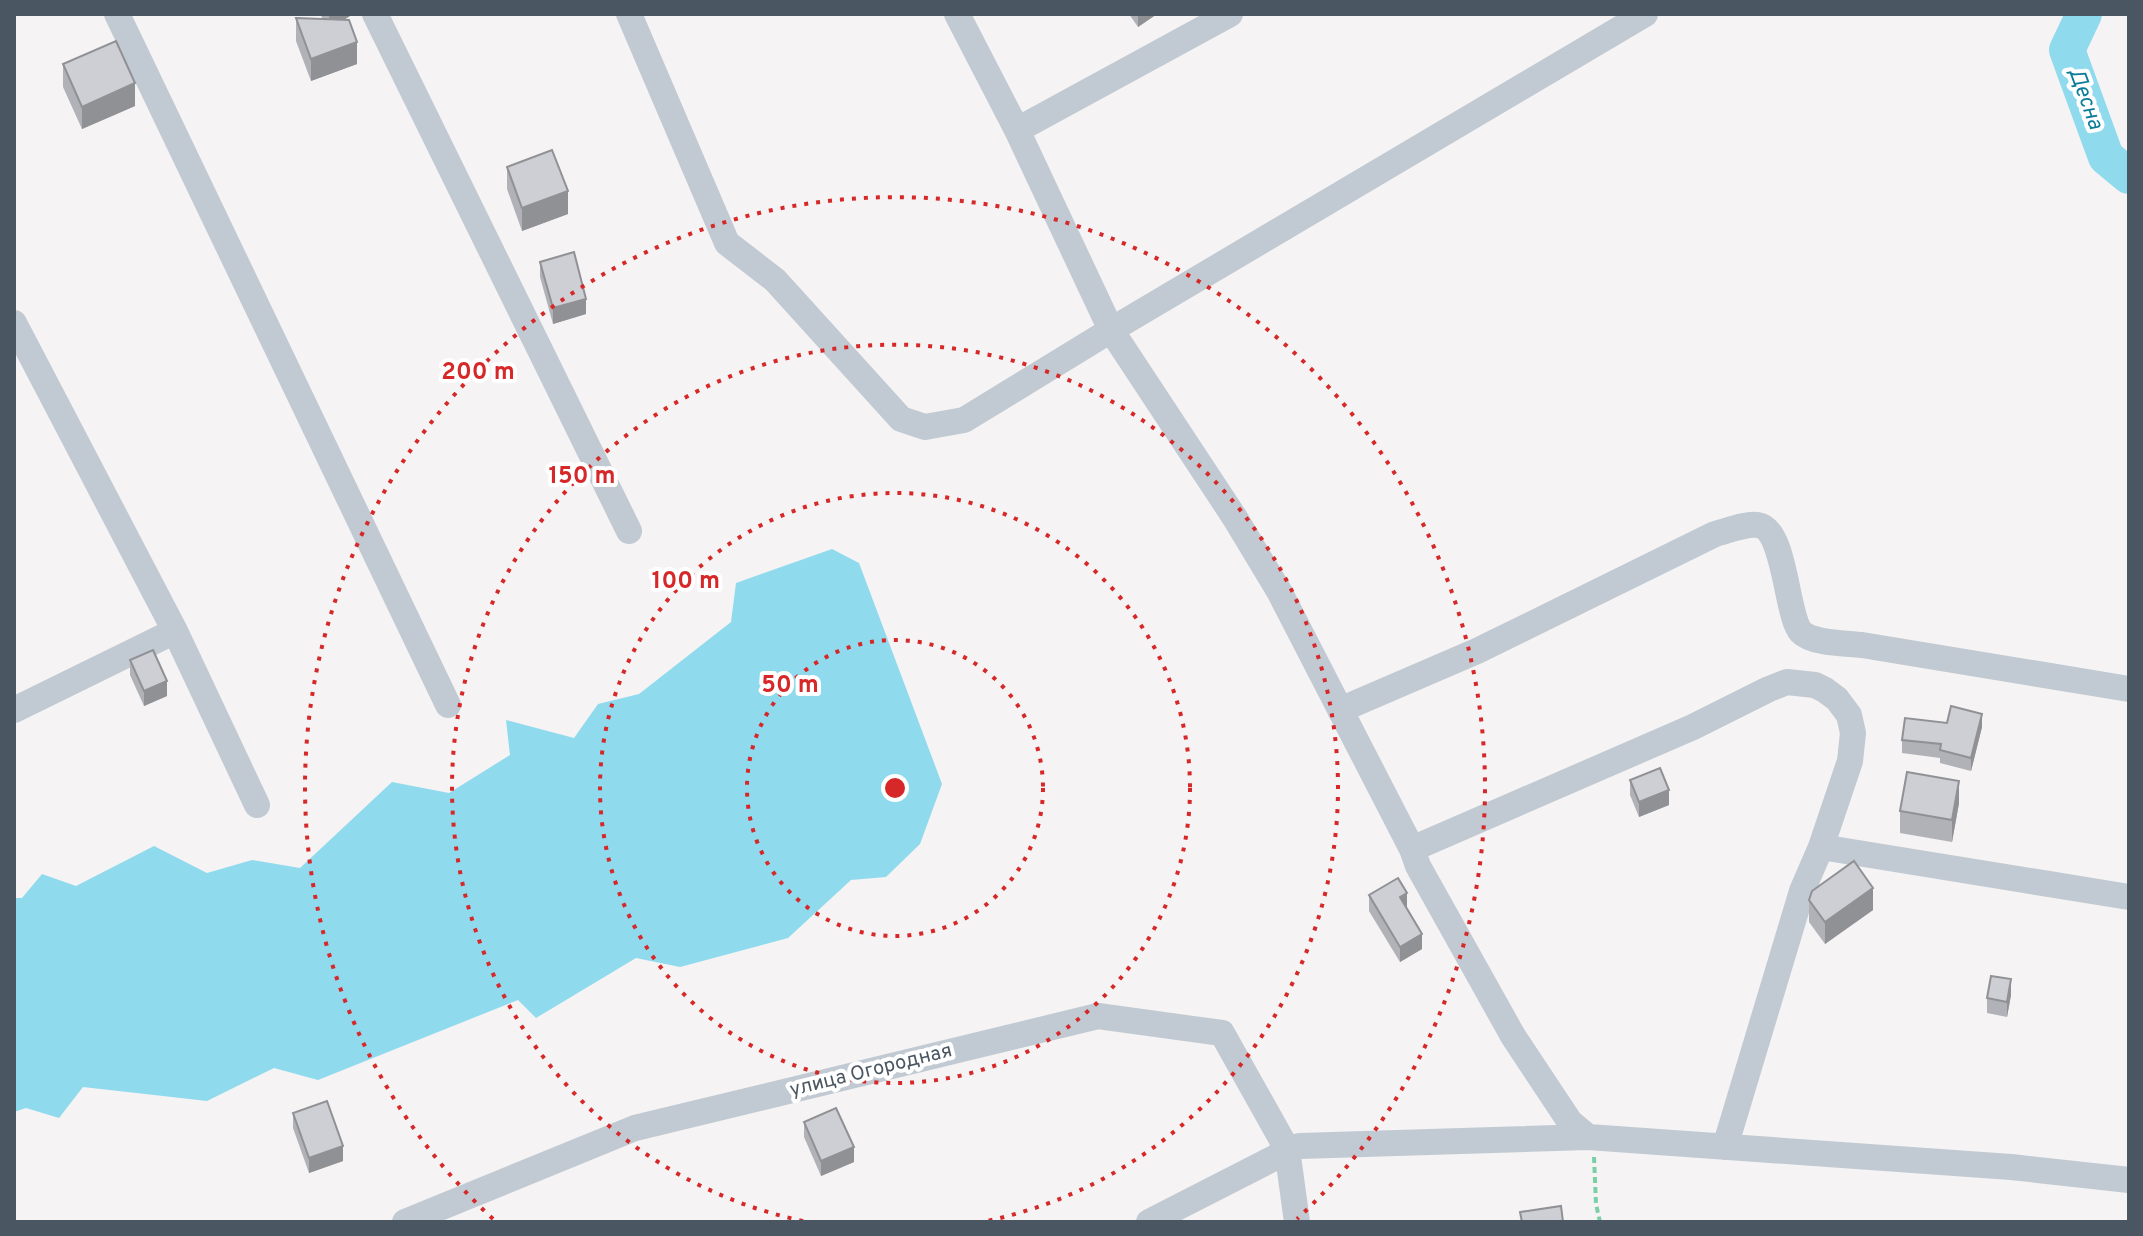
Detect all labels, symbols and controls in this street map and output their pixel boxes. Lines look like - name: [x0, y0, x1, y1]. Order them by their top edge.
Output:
- water label: Десна: [2061, 64, 2109, 134]
- text: 200 m: [441, 358, 515, 388]
- text: 150 m: [548, 462, 616, 492]
- text: 100 m: [652, 567, 720, 597]
- text: 50 m: [761, 671, 819, 701]
- centre of rings: [881, 774, 909, 802]
- street label: улица Огородная: [787, 1038, 955, 1104]

